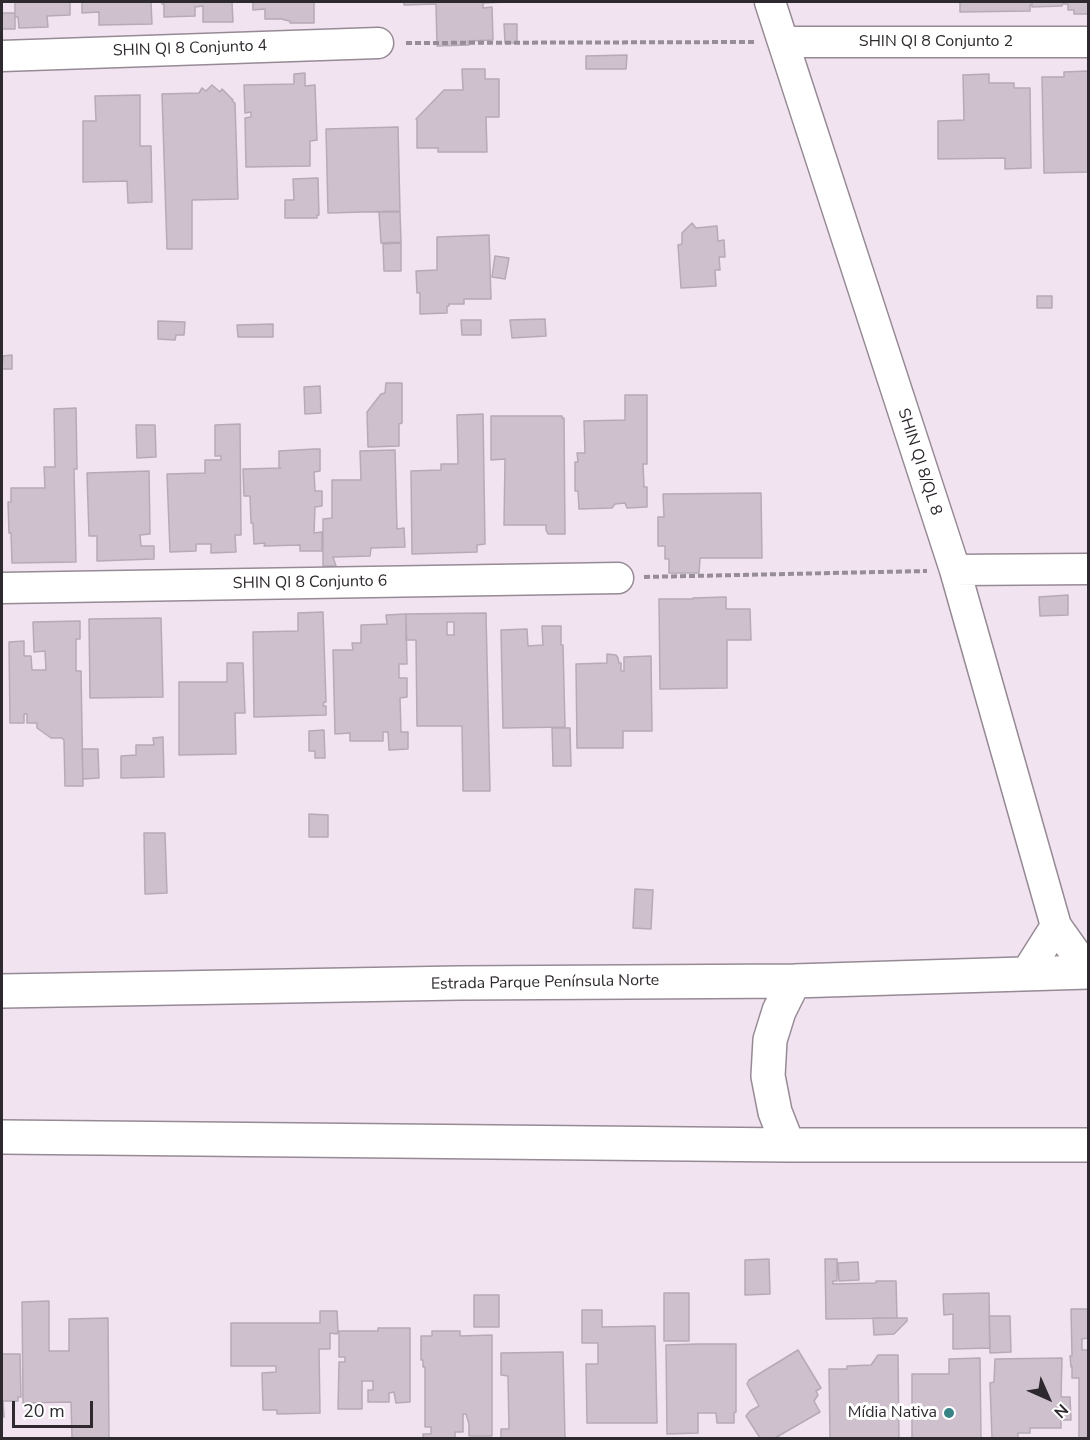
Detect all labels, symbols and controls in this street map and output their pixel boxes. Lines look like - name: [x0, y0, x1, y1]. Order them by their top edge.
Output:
- street label: SHIN QI 8 Conjunto 2: [859, 32, 1013, 52]
- street label: SHIN QI 8 Conjunto 4: [113, 37, 267, 61]
- street label: SHIN QI 8/QL 8: [893, 406, 945, 518]
- street label: SHIN QI 8 Conjunto 6: [233, 572, 387, 594]
- street label: Estrada Parque Península Norte: [431, 971, 659, 995]
- north arrow: [1018, 1368, 1078, 1428]
- scale bar: [15, 1389, 96, 1427]
- text: 20 m: [23, 1399, 65, 1423]
- text: N: [1049, 1399, 1073, 1423]
- place label: Mídia Nativa: [848, 1403, 937, 1423]
- marker: Mídia Nativa: [942, 1406, 956, 1420]

